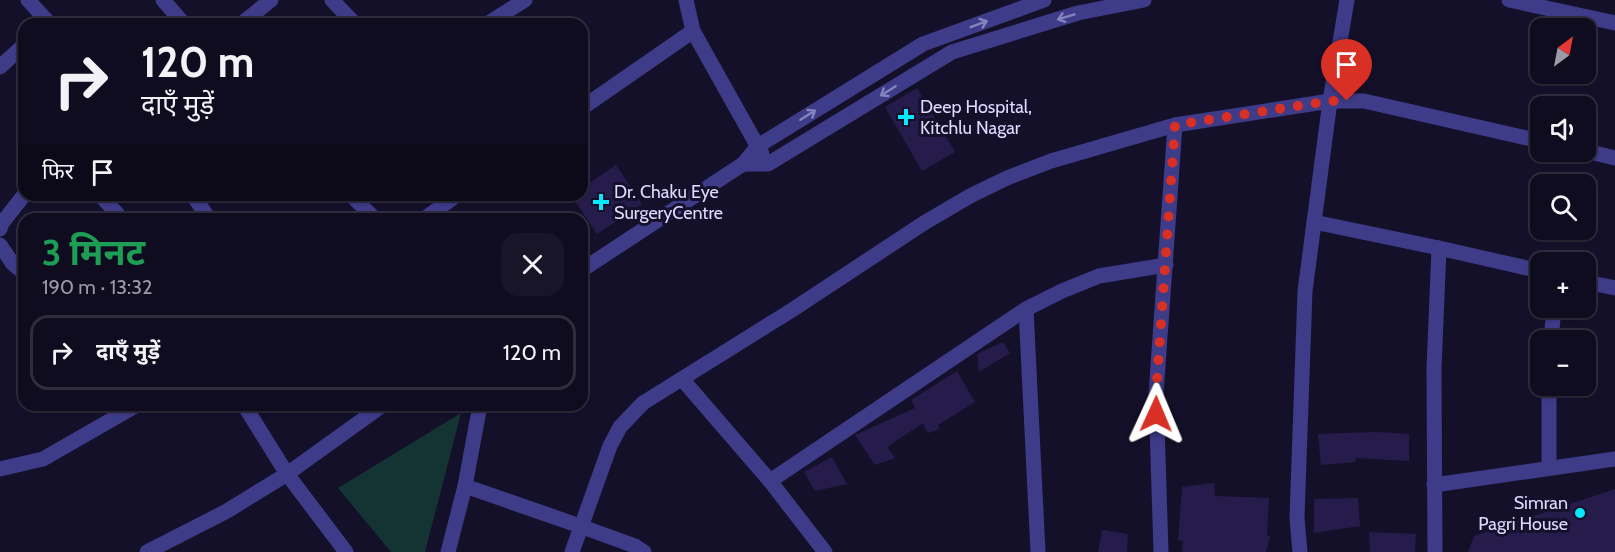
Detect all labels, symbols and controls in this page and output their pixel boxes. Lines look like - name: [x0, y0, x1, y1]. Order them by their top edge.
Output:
- one-way arrow: [1057, 12, 1076, 23]
- one-way arrow: [969, 17, 988, 28]
- north arrow: [1530, 18, 1596, 84]
- map controls: [1530, 18, 1596, 396]
- text: 120 m: [141, 36, 254, 88]
- pin: [1321, 39, 1372, 101]
- icon: right: [42, 42, 120, 120]
- icon: arrive: [1330, 48, 1363, 81]
- one-way arrow: [880, 85, 897, 97]
- text: दाएँ मुड़ें: [141, 88, 214, 121]
- place label: Deep Hospital, Kitchlu Nagar: [920, 96, 1032, 139]
- button: sound: [1530, 96, 1596, 162]
- marker: Deep Hospital, Kitchlu Nagar: [897, 108, 915, 126]
- one-way arrow: [799, 109, 816, 121]
- icon: arrive: [86, 156, 119, 189]
- text: फिर: [42, 158, 74, 185]
- button: search: [1530, 174, 1596, 240]
- place label: Dr. Chaku Eye SurgeryCentre: [614, 181, 723, 224]
- marker: Dr. Chaku Eye SurgeryCentre: [592, 193, 610, 211]
- text: 3 मिनट: [42, 230, 145, 274]
- button: close: [501, 233, 564, 296]
- button: +: [1530, 252, 1596, 318]
- text: 190 m · 13:32: [42, 275, 152, 299]
- button: −: [1530, 330, 1596, 396]
- icon: right: [45, 336, 78, 369]
- text: दाएँ मुड़ें: [96, 338, 160, 365]
- text: 120 m: [503, 339, 561, 366]
- position arrow: [1124, 382, 1188, 446]
- place label: Simran Pagri House: [1478, 492, 1568, 535]
- marker: Simran Pagri House: [1573, 506, 1587, 520]

